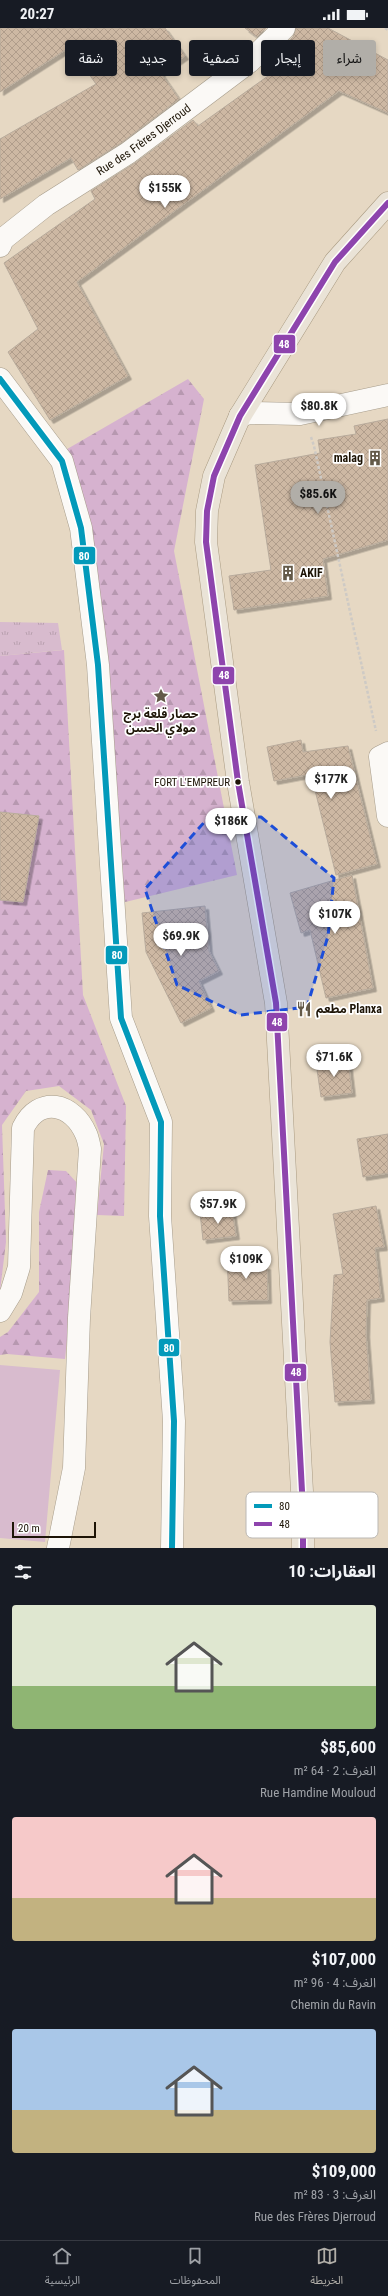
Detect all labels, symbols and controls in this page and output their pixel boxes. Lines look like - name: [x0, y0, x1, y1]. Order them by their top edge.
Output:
- text: 20:27: [20, 5, 54, 23]
- chip: شقة: [65, 40, 117, 76]
- chip: جديد: [125, 40, 181, 76]
- chip: تصفية: [189, 40, 253, 76]
- chip: إيجار: [261, 40, 315, 76]
- chip: شراء: [323, 40, 376, 76]
- street label: Rue des Frères Djerroud: [94, 101, 194, 178]
- pin: $155K: [137, 175, 193, 209]
- text: $155K: [148, 180, 182, 195]
- line badge: 48: [273, 334, 296, 354]
- text: 48: [278, 338, 290, 351]
- pin: $80.8K: [286, 393, 352, 427]
- text: $80.8K: [300, 398, 338, 413]
- building icon: malag: [366, 449, 384, 467]
- place label: malag: [334, 451, 363, 465]
- pin: $85.6K: [285, 481, 351, 515]
- text: $85.6K: [299, 486, 337, 501]
- line badge: 80: [73, 546, 96, 565]
- text: 80: [78, 550, 90, 563]
- building icon: AKIF: [279, 564, 297, 582]
- place label: AKIF: [300, 566, 323, 580]
- line badge: 48: [212, 666, 235, 685]
- text: 48: [218, 669, 230, 682]
- place icon: حصار قلعة برج مولاي الحسن: [152, 687, 170, 705]
- place label: حصار قلعة برج مولاي الحسن: [124, 707, 199, 738]
- pin: $177K: [303, 766, 359, 800]
- text: $177K: [314, 771, 348, 786]
- place label: FORT L'EMPREUR: [154, 776, 230, 789]
- marker: FORT L'EMPREUR: [233, 777, 243, 787]
- pin: $186K: [203, 808, 259, 842]
- text: $186K: [214, 813, 248, 828]
- pin: $107K: [307, 901, 363, 935]
- text: $107K: [318, 906, 352, 921]
- pin: $69.9K: [148, 923, 214, 957]
- text: $69.9K: [162, 928, 200, 943]
- line badge: 80: [105, 945, 128, 965]
- text: 80: [111, 949, 123, 962]
- restaurant icon: مطعم Planxa: [295, 1000, 313, 1018]
- place label: مطعم Planxa: [316, 1002, 382, 1018]
- line badge: 48: [266, 1012, 288, 1032]
- text: 48: [271, 1016, 283, 1029]
- pin: $71.6K: [301, 1044, 367, 1078]
- text: $71.6K: [315, 1049, 353, 1064]
- pin: $57.9K: [185, 1191, 251, 1225]
- text: $57.9K: [199, 1196, 237, 1211]
- pin: $109K: [218, 1246, 274, 1280]
- text: $109K: [229, 1251, 263, 1266]
- line badge: 80: [158, 1338, 180, 1357]
- text: 80: [163, 1342, 175, 1355]
- line badge: 48: [284, 1363, 307, 1382]
- text: 48: [290, 1366, 302, 1379]
- legend: [246, 1492, 378, 1538]
- text: 80: [279, 1500, 290, 1513]
- text: 48: [279, 1518, 290, 1531]
- scale bar: [12, 1520, 96, 1539]
- text: 20 m: [18, 1522, 40, 1535]
- icon: filters: [12, 1561, 34, 1583]
- text: العقارات: 10: [288, 1561, 376, 1581]
- icon: home: [158, 1631, 230, 1703]
- text: $85,600: [320, 1737, 376, 1757]
- text: الغرف: 2 · 64 m²: [294, 1763, 376, 1778]
- text: Rue Hamdine Mouloud: [260, 1785, 376, 1800]
- icon: home: [158, 1843, 230, 1915]
- text: $107,000: [312, 1949, 376, 1969]
- text: الغرف: 4 · 96 m²: [294, 1975, 376, 1990]
- text: Chemin du Ravin: [291, 1997, 376, 2012]
- icon: home: [158, 2055, 230, 2127]
- text: $109,000: [312, 2161, 376, 2181]
- text: الغرف: 3 · 83 m²: [294, 2187, 376, 2202]
- text: Rue des Frères Djerroud: [254, 2209, 376, 2224]
- tab: الرئيسية: [45, 2245, 80, 2292]
- tab: المحفوظات: [170, 2245, 221, 2292]
- tab: الخريطة: [310, 2245, 343, 2292]

